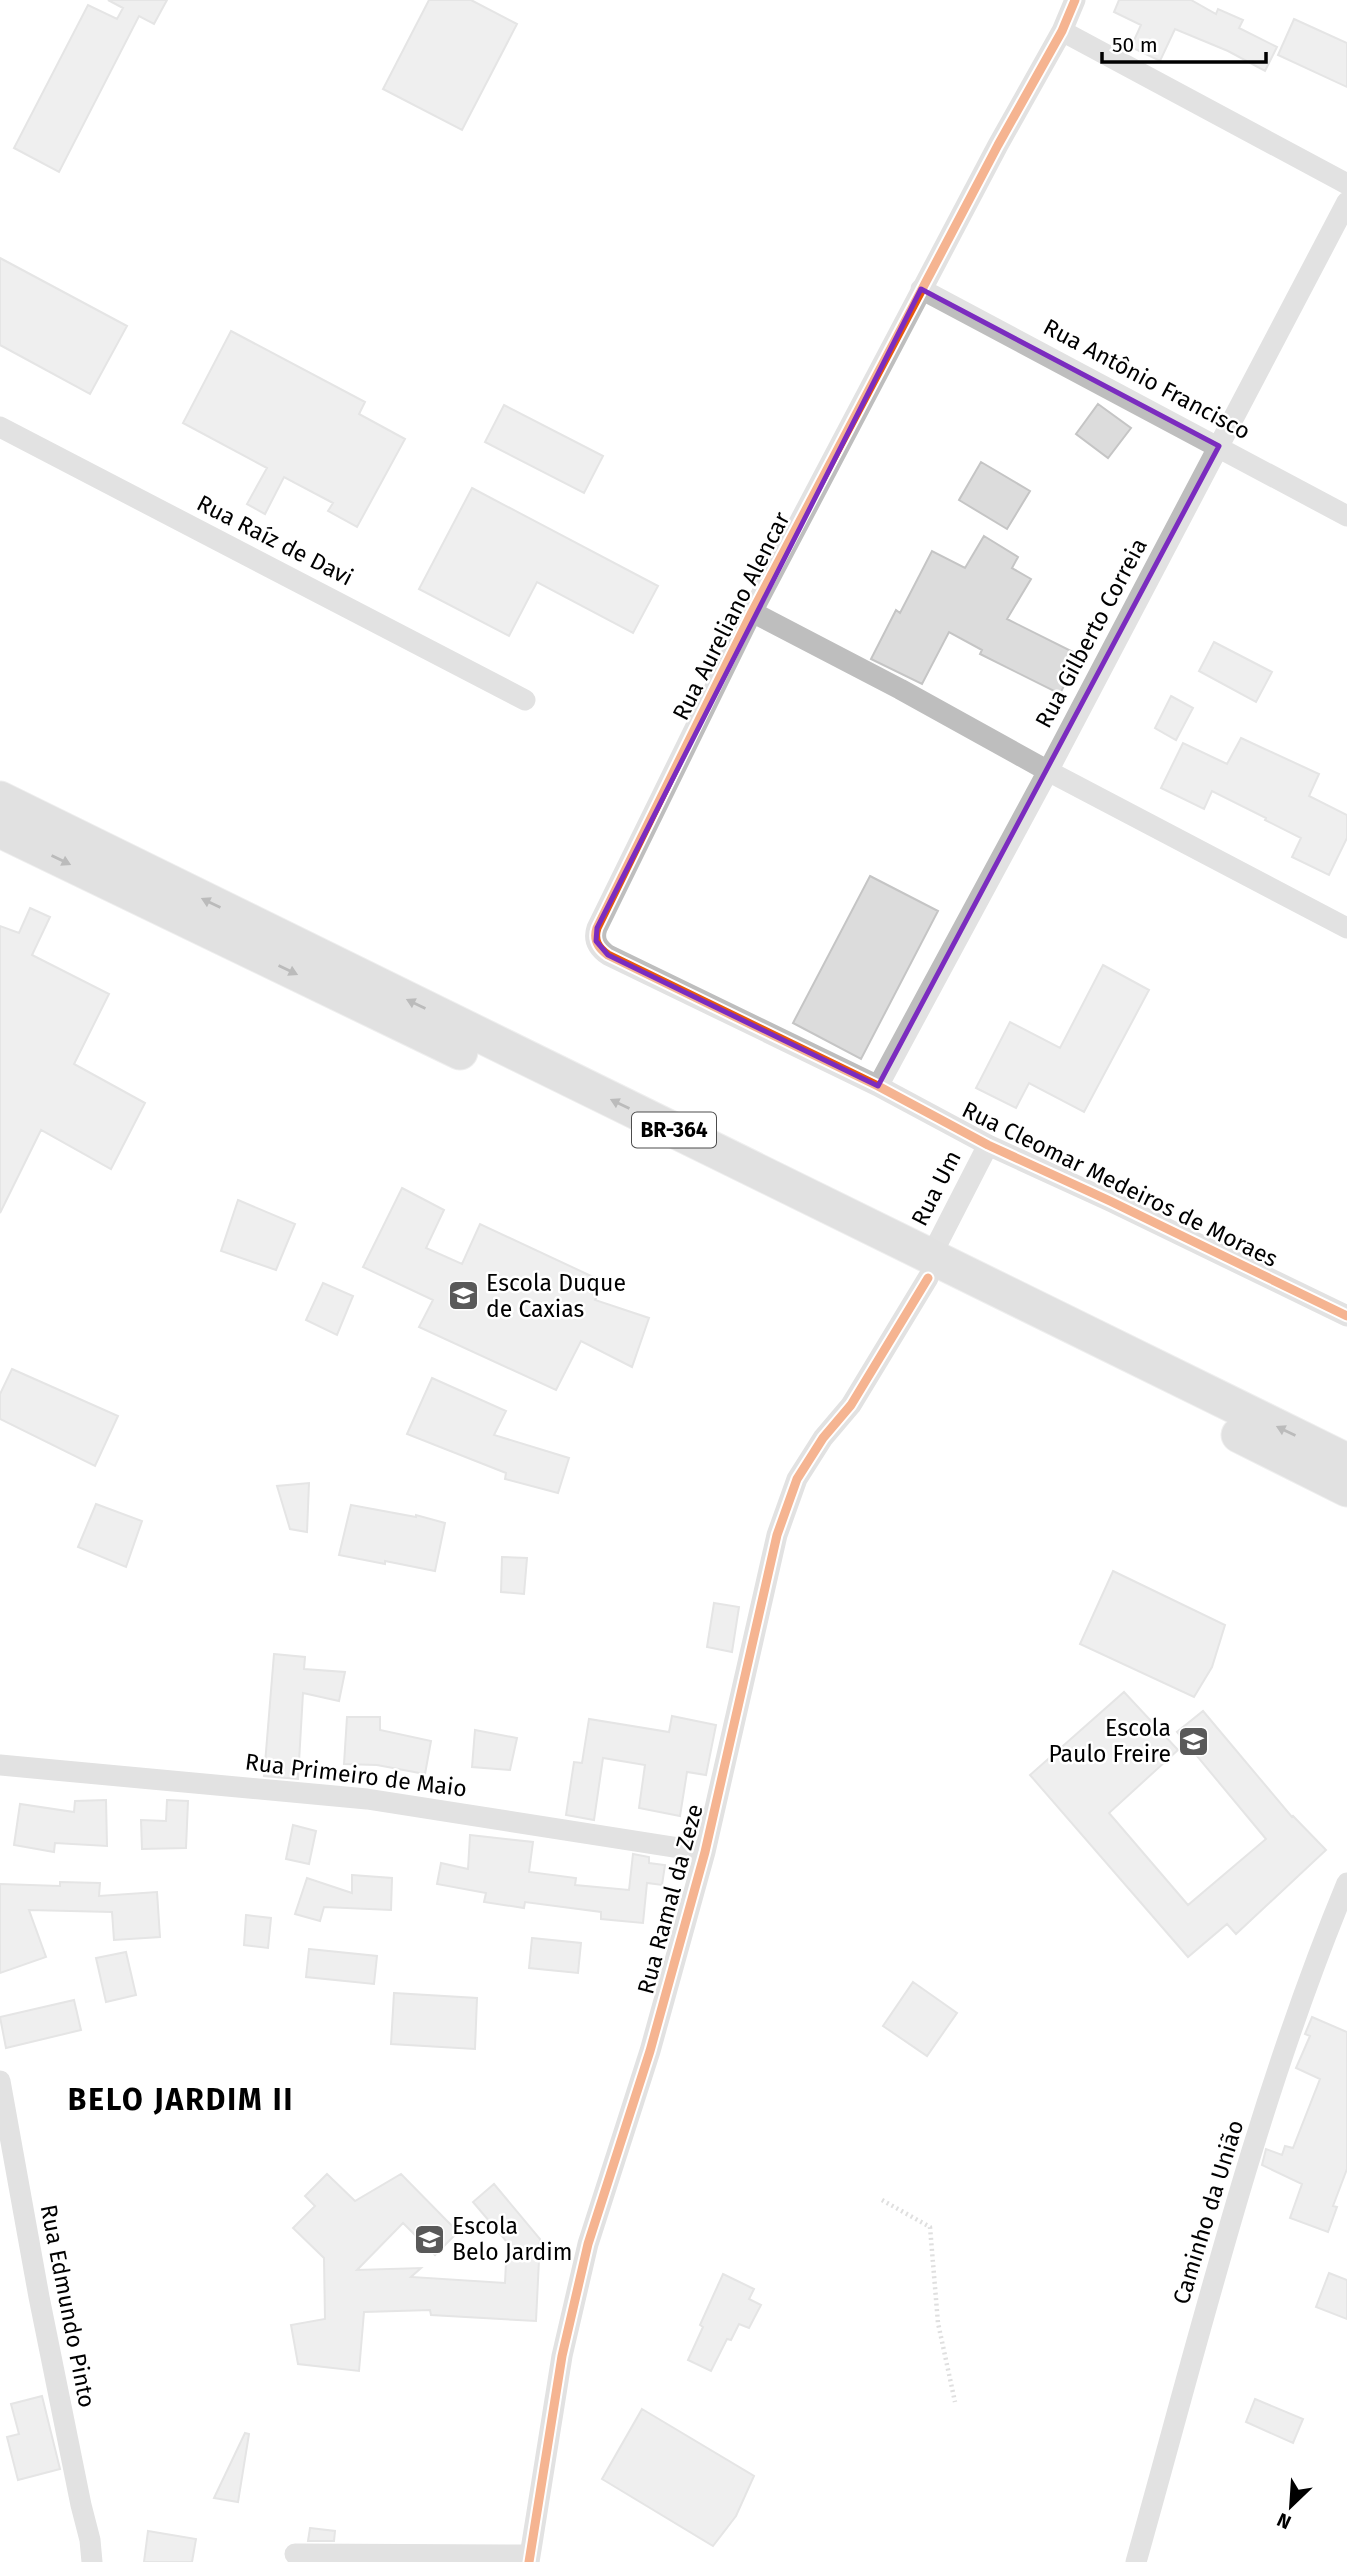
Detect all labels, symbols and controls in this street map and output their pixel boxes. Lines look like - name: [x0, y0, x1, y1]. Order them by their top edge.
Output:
- scale bar: [1102, 21, 1266, 65]
- text: 50 m: [1112, 32, 1158, 58]
- street label: Rua Antônio Francisco: [1039, 313, 1255, 445]
- street label: Rua Raíz de Davi: [192, 489, 358, 591]
- street label: Rua Aureliano Alencar: [666, 507, 796, 725]
- street label: Rua Gilberto Correia: [1029, 533, 1153, 733]
- one-way arrow: [51, 855, 72, 866]
- one-way arrow: [201, 898, 221, 909]
- one-way arrow: [278, 964, 298, 975]
- one-way arrow: [406, 998, 426, 1009]
- street label: Rua Cleomar Medeiros de Moraes: [958, 1095, 1282, 1273]
- one-way arrow: [610, 1098, 630, 1109]
- road number: BR-364: [632, 1112, 716, 1148]
- street label: Rua Um: [905, 1146, 967, 1230]
- place label: Escola Duque de Caxias: [486, 1269, 626, 1323]
- school or university icon: Escola Duque de Caxias: [446, 1279, 480, 1313]
- one-way arrow: [1276, 1425, 1296, 1436]
- place label: Escola Paulo Freire: [1048, 1714, 1171, 1768]
- school or university icon: Escola Paulo Freire: [1177, 1724, 1211, 1758]
- street label: Rua Primeiro de Maio: [243, 1747, 469, 1803]
- street label: Rua Ramal da Zeze: [631, 1801, 709, 1997]
- district label: BELO JARDIM II: [68, 2082, 294, 2118]
- street label: Caminho da União: [1167, 2116, 1249, 2308]
- street label: Rua Edmundo Pinto: [35, 2202, 101, 2410]
- place label: Escola Belo Jardim: [452, 2212, 572, 2266]
- school or university icon: Escola Belo Jardim: [412, 2222, 446, 2256]
- north arrow: [1256, 2471, 1326, 2541]
- text: N: [1273, 2508, 1295, 2534]

